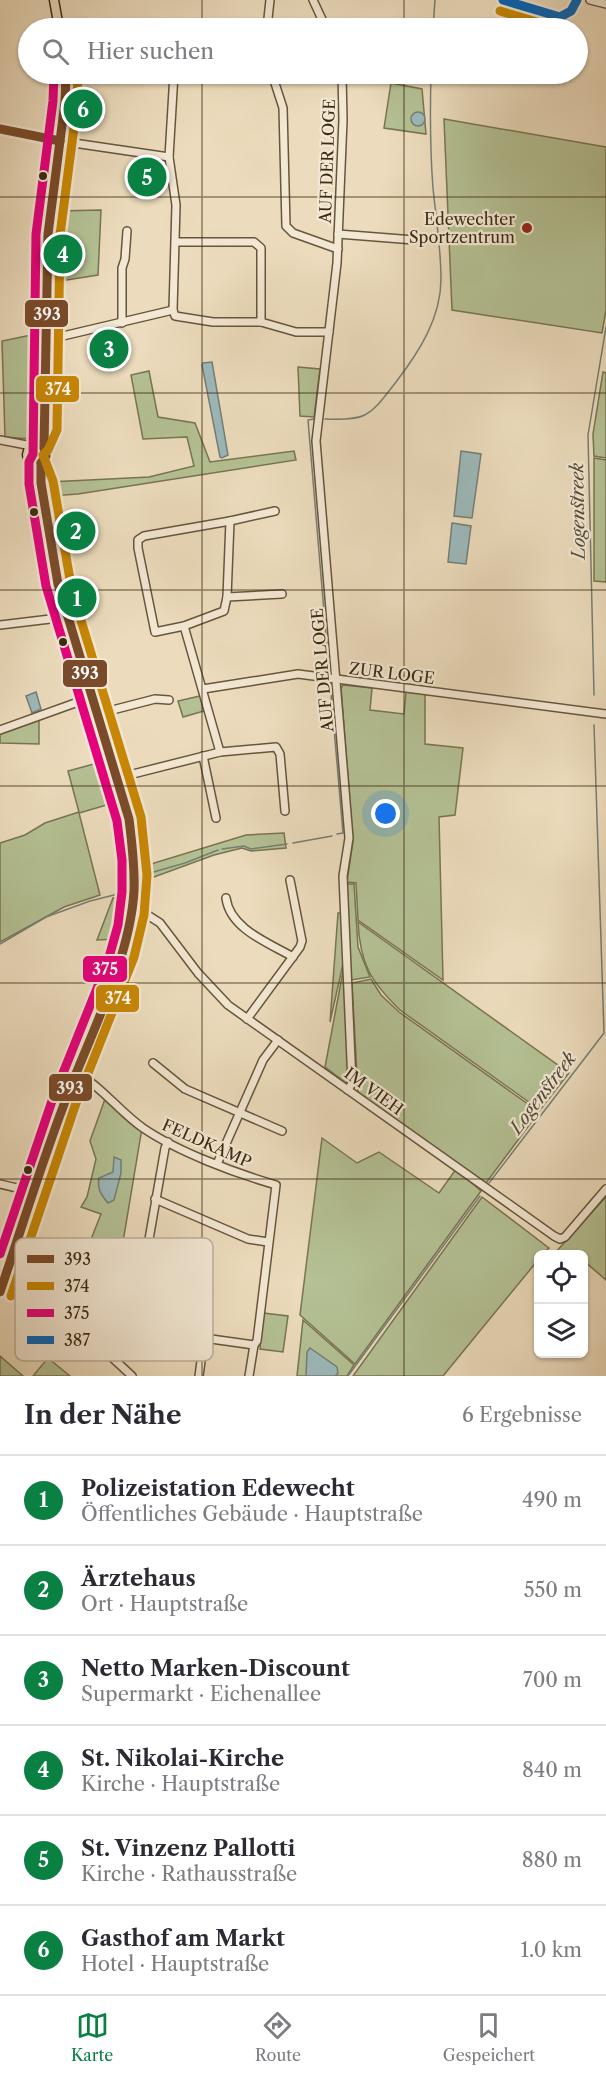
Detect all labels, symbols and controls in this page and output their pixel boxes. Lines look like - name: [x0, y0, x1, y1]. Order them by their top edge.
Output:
- search box: [18, 18, 588, 84]
- icon: search: [39, 35, 72, 68]
- text: Hier suchen: [87, 38, 214, 65]
- pin: 6: [64, 86, 103, 132]
- street label: AUF DER LOGE: [315, 98, 339, 225]
- pin: 5: [128, 154, 166, 200]
- unlabelled marker: [37, 170, 49, 182]
- place label: Edewechter Sportzentrum: [409, 209, 515, 247]
- marker: Edewechter Sportzentrum: [520, 221, 534, 235]
- pin: 4: [44, 232, 82, 276]
- line badge: 393: [24, 299, 69, 328]
- text: 393: [33, 304, 61, 324]
- pin: 3: [90, 326, 128, 372]
- line badge: 374: [35, 375, 80, 403]
- text: 374: [45, 379, 71, 399]
- water label: Logenstreek: [566, 462, 590, 561]
- unlabelled marker: [28, 506, 40, 518]
- pin: 2: [56, 508, 96, 554]
- pin: 1: [58, 576, 97, 620]
- street label: AUF DER LOGE: [307, 607, 337, 734]
- unlabelled marker: [57, 636, 69, 648]
- street label: ZUR LOGE: [348, 658, 436, 688]
- line badge: 393: [62, 659, 108, 688]
- text: 393: [71, 663, 99, 683]
- your location: [371, 799, 400, 828]
- line badge: 375: [82, 955, 128, 983]
- text: 375: [92, 959, 118, 979]
- line badge: 374: [95, 984, 140, 1013]
- text: 374: [105, 988, 131, 1008]
- water label: Logenstreek: [504, 1047, 581, 1140]
- street label: IM VIEH: [341, 1063, 407, 1119]
- line badge: 393: [48, 1073, 93, 1102]
- text: 393: [56, 1078, 84, 1098]
- street label: FELDKAMP: [159, 1114, 255, 1172]
- unlabelled marker: [22, 1164, 34, 1176]
- legend: [15, 1238, 213, 1361]
- text: 393: [64, 1249, 91, 1269]
- map controls: [534, 1250, 588, 1358]
- button: locate: [534, 1250, 588, 1304]
- text: 374: [64, 1276, 89, 1296]
- text: 375: [64, 1303, 89, 1323]
- button: layers: [534, 1304, 588, 1358]
- text: 387: [64, 1330, 90, 1350]
- text: In der Nähe: [24, 1399, 181, 1431]
- text: 6 Ergebnisse: [462, 1403, 582, 1427]
- text: Polizeistation Edewecht: [81, 1475, 355, 1502]
- text: 1: [39, 1488, 48, 1512]
- text: 490 m: [522, 1488, 582, 1512]
- text: Öffentliches Gebäude · Hauptstraße: [81, 1502, 423, 1526]
- text: Ärztehaus: [81, 1565, 196, 1592]
- text: 2: [38, 1578, 49, 1602]
- text: 550 m: [524, 1578, 582, 1602]
- text: Ort · Hauptstraße: [81, 1592, 248, 1616]
- text: Netto Marken-Discount: [81, 1655, 350, 1682]
- text: 3: [38, 1668, 49, 1692]
- text: 700 m: [523, 1668, 582, 1692]
- text: Supermarkt · Eichenallee: [81, 1682, 321, 1706]
- text: St. Nikolai-Kirche: [81, 1745, 284, 1772]
- text: 4: [38, 1758, 49, 1782]
- text: 840 m: [522, 1758, 582, 1782]
- text: Kirche · Hauptstraße: [81, 1772, 280, 1796]
- text: St. Vinzenz Pallotti: [81, 1835, 295, 1862]
- text: 5: [38, 1848, 49, 1872]
- text: 880 m: [522, 1848, 582, 1872]
- text: Kirche · Rathausstraße: [81, 1862, 297, 1886]
- text: Gasthof am Markt: [81, 1925, 285, 1952]
- text: 6: [38, 1938, 49, 1962]
- text: 1.0 km: [521, 1938, 582, 1962]
- text: Hotel · Hauptstraße: [81, 1952, 269, 1976]
- tab: Karte: [71, 2009, 113, 2065]
- tab: Route: [255, 2009, 301, 2065]
- tab: Gespeichert: [443, 2009, 535, 2065]

